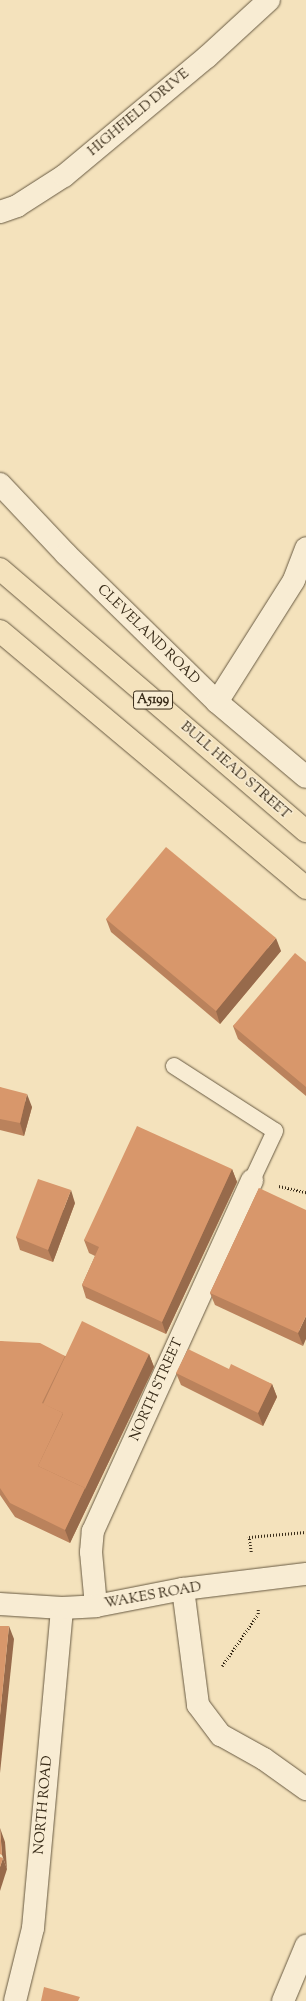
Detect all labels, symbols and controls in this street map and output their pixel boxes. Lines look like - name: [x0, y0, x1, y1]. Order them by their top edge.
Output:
- street label: HIGHFIELD DRIVE: [85, 66, 193, 160]
- street label: CLEVELAND ROAD: [93, 582, 203, 688]
- road number: A5199: [133, 689, 173, 711]
- street label: BULL HEAD STREET: [177, 719, 293, 823]
- street label: NORTH STREET: [127, 1336, 187, 1444]
- street label: WAKES ROAD: [103, 1579, 203, 1613]
- street label: NORTH ROAD: [31, 1755, 57, 1855]

